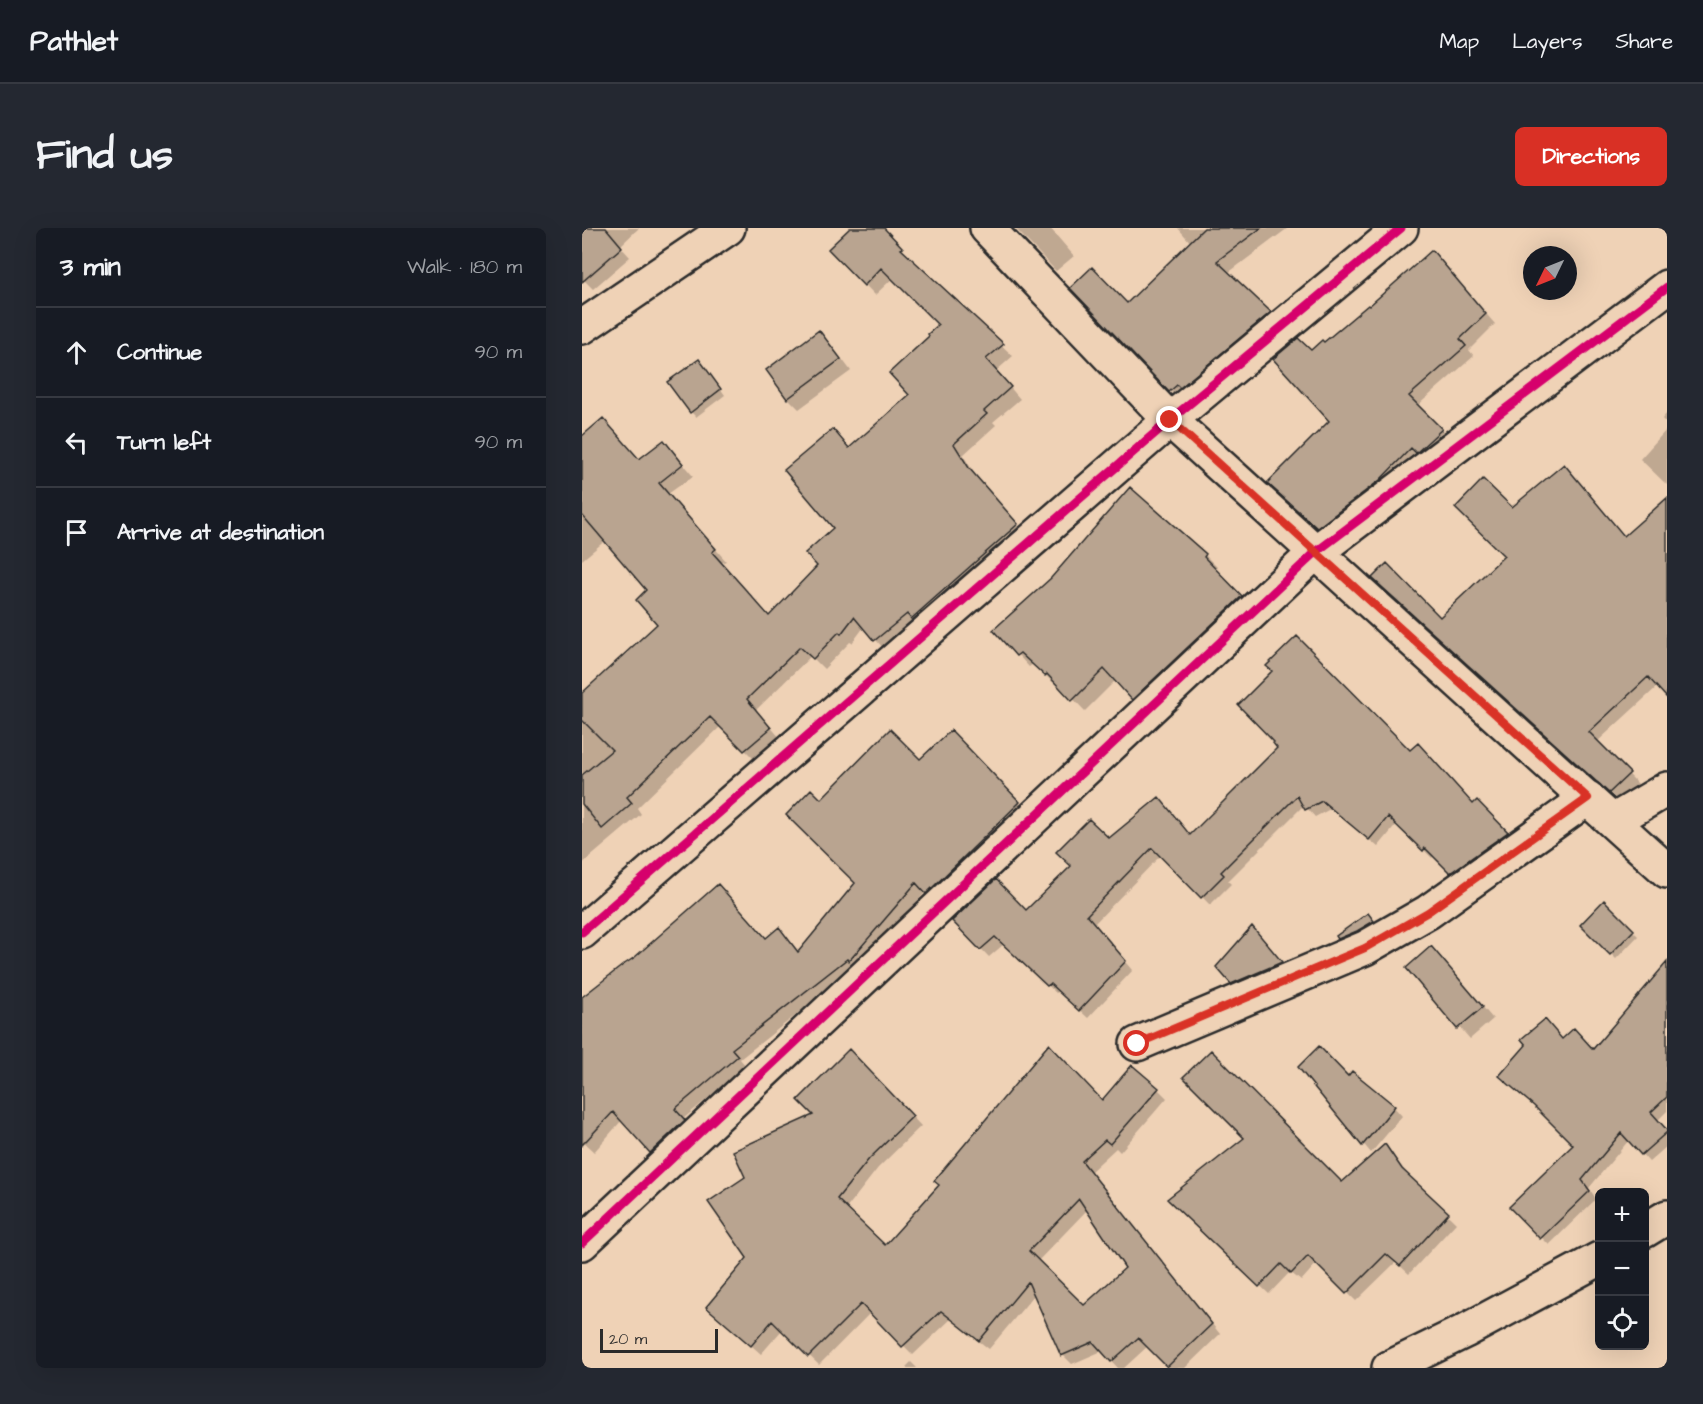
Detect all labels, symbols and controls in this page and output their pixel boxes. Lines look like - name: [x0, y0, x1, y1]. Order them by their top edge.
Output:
- text: Pathlet: [30, 22, 118, 61]
- text: Map: [1439, 27, 1479, 56]
- text: Layers: [1512, 27, 1582, 56]
- text: Share: [1615, 27, 1673, 56]
- text: Find us: [36, 127, 173, 185]
- button: Directions: [1515, 127, 1667, 186]
- north arrow: [1523, 246, 1577, 300]
- text: 3 min: [60, 249, 121, 285]
- text: Walk · 180 m: [407, 253, 522, 281]
- icon: ahead: [60, 336, 93, 369]
- text: Continue: [117, 337, 202, 368]
- text: 90 m: [474, 338, 522, 366]
- route end: [1156, 406, 1182, 432]
- icon: left: [60, 426, 93, 459]
- text: Turn left: [117, 427, 211, 458]
- text: 90 m: [474, 428, 522, 456]
- icon: arrive: [60, 516, 93, 549]
- text: Arrive at destination: [117, 517, 324, 548]
- route start: [1123, 1030, 1149, 1056]
- map controls: [1595, 1188, 1649, 1350]
- button: +: [1595, 1188, 1649, 1242]
- button: −: [1595, 1242, 1649, 1296]
- button: locate: [1595, 1296, 1649, 1350]
- scale bar: [600, 1326, 718, 1354]
- text: 20 m: [609, 1328, 647, 1350]

